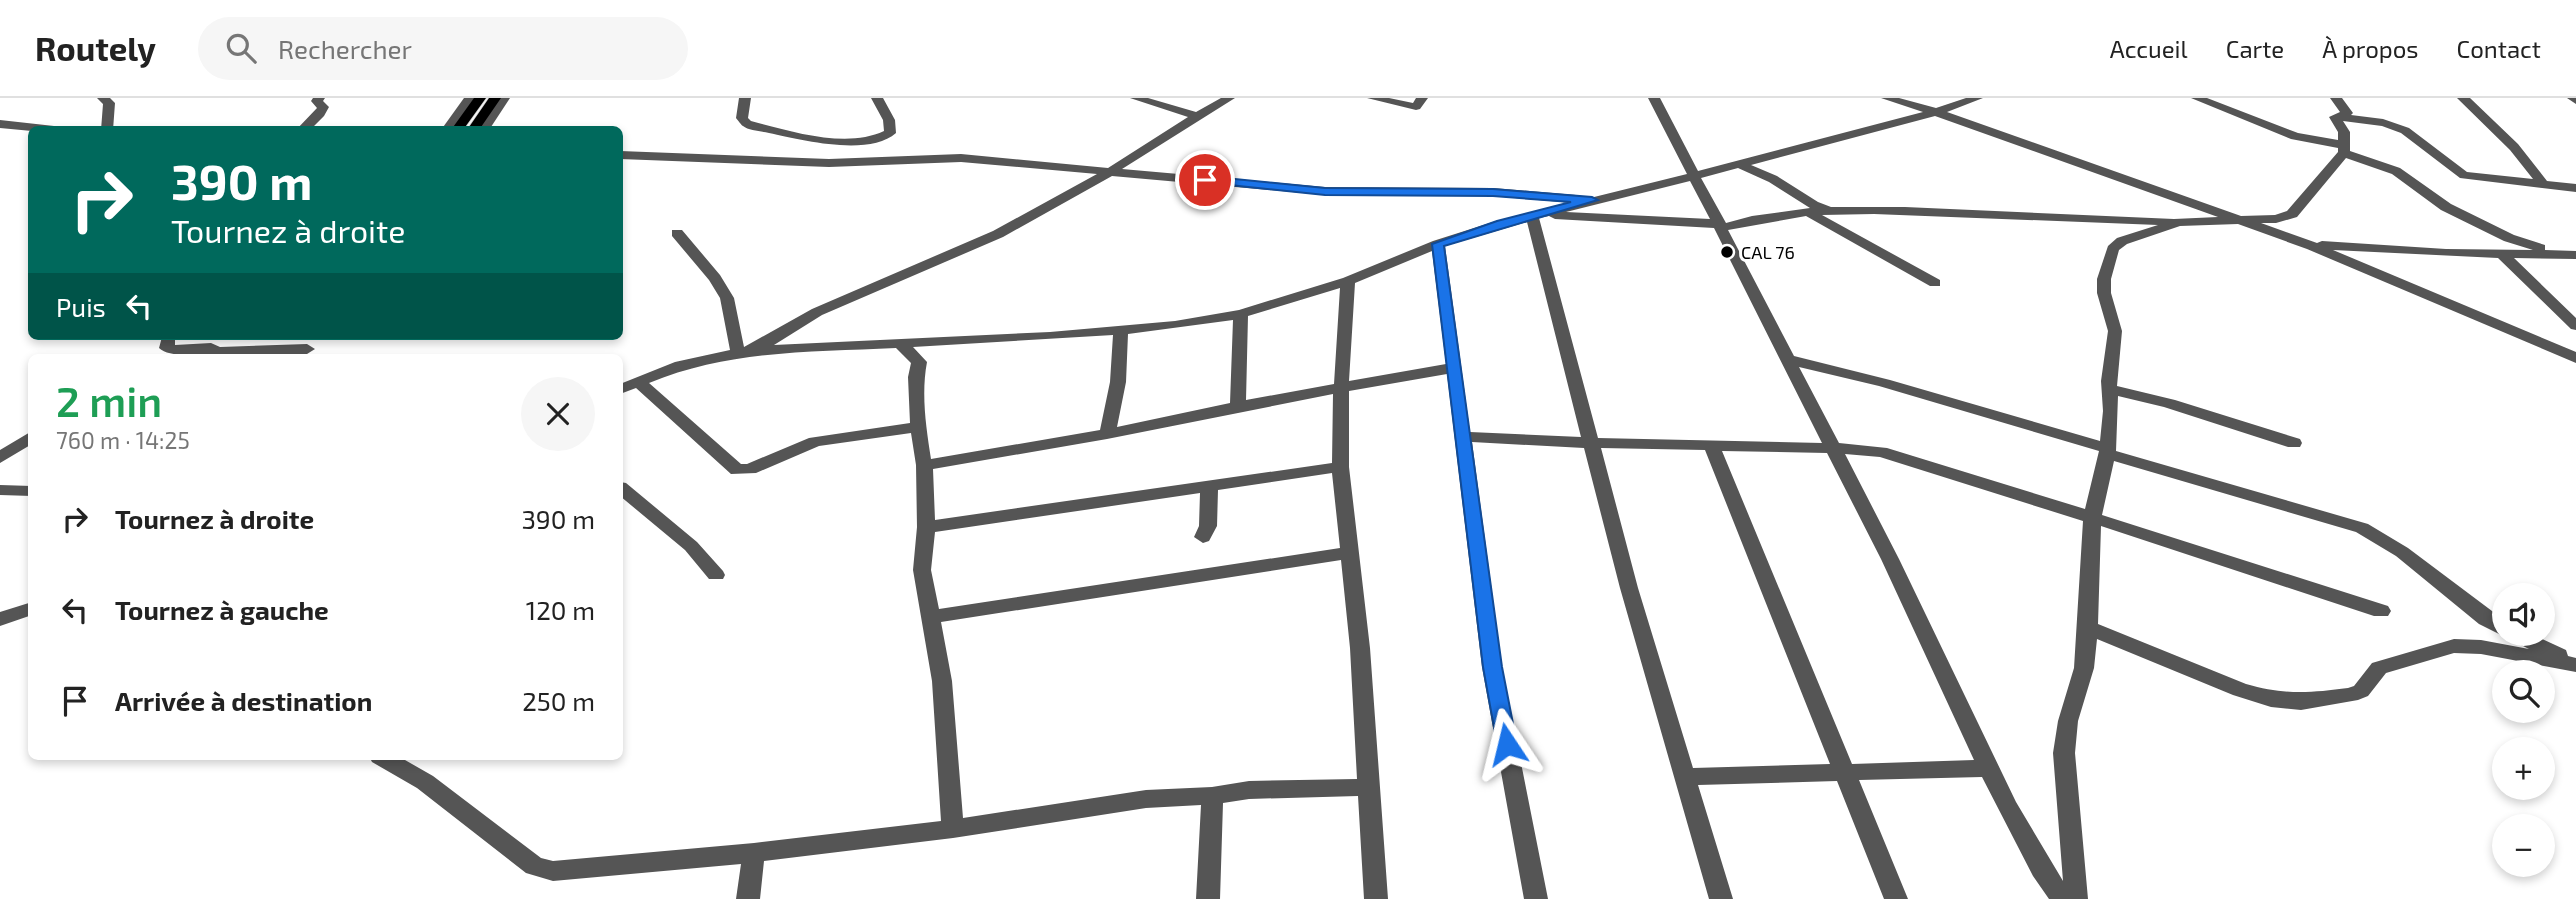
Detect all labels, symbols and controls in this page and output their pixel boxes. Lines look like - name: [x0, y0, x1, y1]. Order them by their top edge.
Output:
- search box: [198, 17, 688, 80]
- text: Routely: [35, 28, 156, 68]
- icon: search: [222, 29, 260, 67]
- text: Rechercher: [278, 33, 412, 64]
- text: Accueil: [2110, 34, 2188, 63]
- text: Carte: [2226, 34, 2284, 63]
- text: À propos: [2322, 34, 2419, 63]
- text: Contact: [2457, 34, 2541, 63]
- pin: [1175, 150, 1235, 210]
- text: 390 m: [171, 151, 312, 210]
- icon: right: [56, 154, 147, 245]
- icon: arrive: [1186, 161, 1224, 199]
- text: Tournez à droite: [171, 211, 405, 249]
- place label: CAL 76: [1741, 241, 1795, 263]
- marker: CAL 76: [1719, 244, 1735, 260]
- icon: left: [120, 287, 158, 325]
- text: Puis: [56, 291, 106, 322]
- text: 2 min: [56, 375, 162, 425]
- button: close: [521, 377, 595, 451]
- text: 760 m · 14:25: [56, 426, 190, 454]
- icon: right: [56, 500, 94, 538]
- text: Tournez à droite: [115, 503, 314, 534]
- text: 390 m: [521, 503, 595, 534]
- map controls: [2492, 583, 2555, 877]
- button: sound: [2492, 583, 2555, 646]
- icon: left: [56, 591, 94, 629]
- text: Tournez à gauche: [115, 594, 329, 625]
- text: 120 m: [526, 594, 595, 625]
- button: search: [2492, 660, 2555, 723]
- icon: arrive: [56, 682, 94, 720]
- text: Arrivée à destination: [115, 685, 372, 716]
- text: 250 m: [522, 685, 595, 716]
- position arrow: [1470, 707, 1544, 781]
- button: +: [2492, 737, 2555, 800]
- button: −: [2492, 814, 2555, 877]

